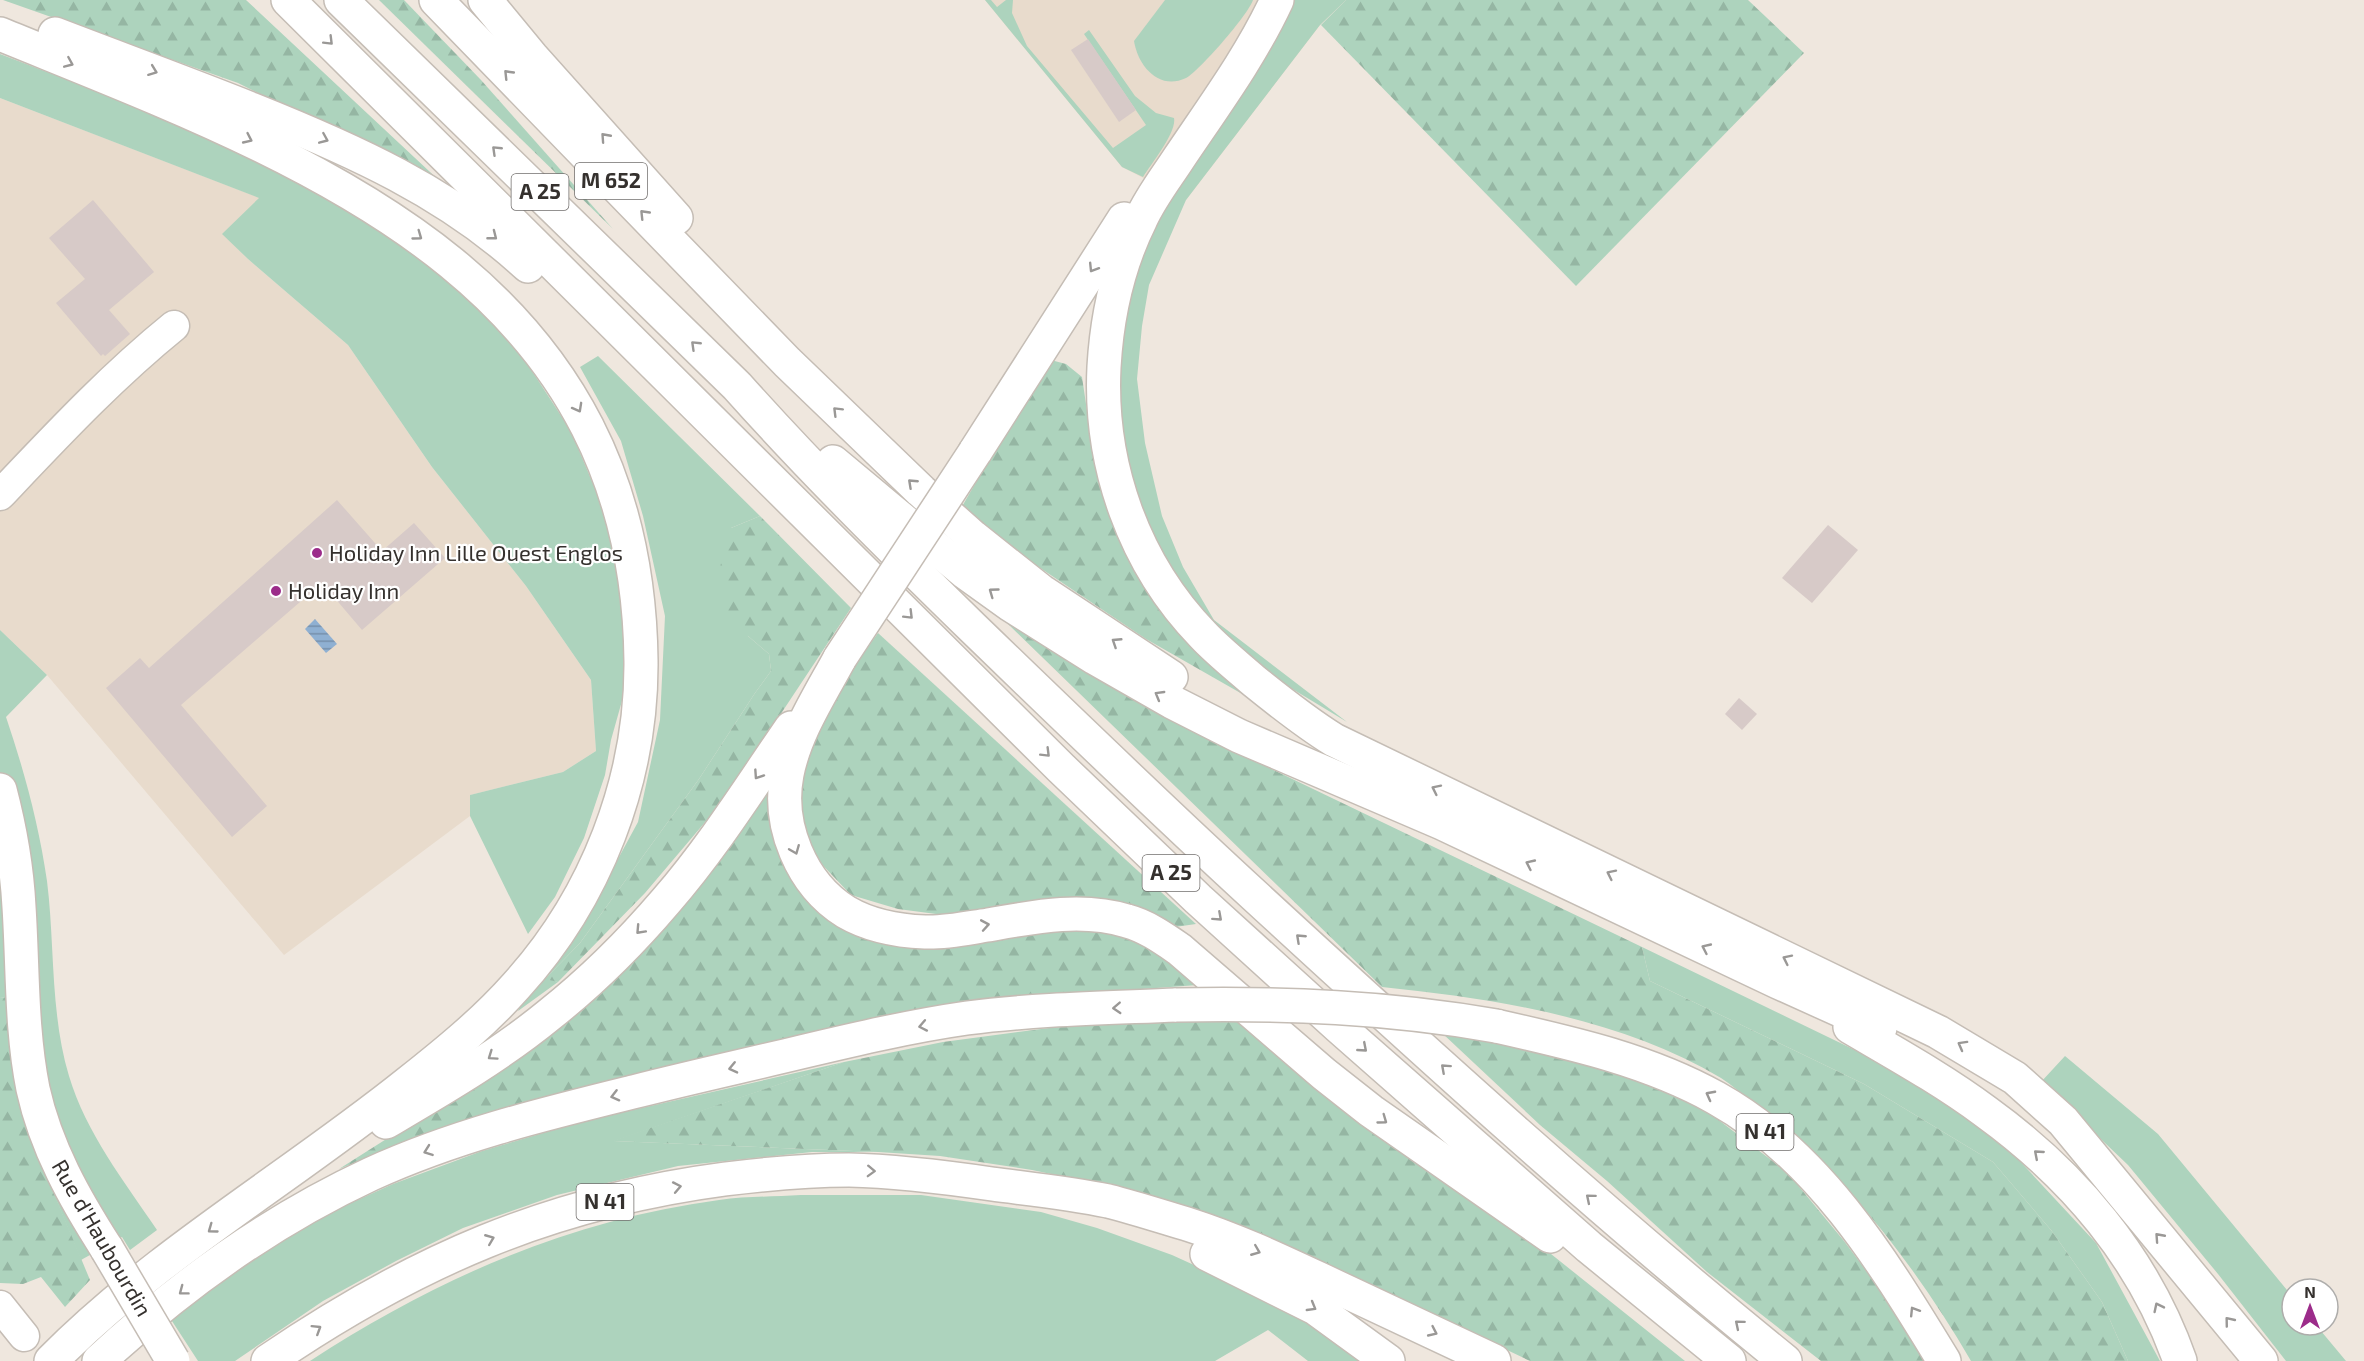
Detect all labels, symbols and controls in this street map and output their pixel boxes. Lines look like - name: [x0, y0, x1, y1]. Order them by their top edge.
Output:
- one-way arrow: [322, 34, 333, 45]
- one-way arrow: [63, 56, 74, 68]
- one-way arrow: [146, 64, 157, 76]
- one-way arrow: [504, 71, 515, 81]
- one-way arrow: [242, 132, 253, 144]
- one-way arrow: [318, 132, 329, 144]
- one-way arrow: [601, 134, 612, 144]
- one-way arrow: [492, 146, 503, 157]
- road number: M 652: [575, 163, 647, 199]
- road number: A 25: [512, 174, 568, 210]
- one-way arrow: [640, 211, 651, 222]
- one-way arrow: [486, 228, 497, 239]
- one-way arrow: [411, 229, 422, 240]
- one-way arrow: [1088, 262, 1100, 272]
- one-way arrow: [692, 341, 703, 352]
- one-way arrow: [570, 402, 582, 412]
- one-way arrow: [834, 407, 844, 418]
- one-way arrow: [909, 480, 920, 491]
- place label: Holiday Inn Lille Ouest Englos: [329, 539, 623, 565]
- marker: Holiday Inn Lille Ouest Englos: [310, 546, 324, 560]
- place label: Holiday Inn: [288, 577, 399, 603]
- marker: Holiday Inn: [269, 584, 283, 598]
- one-way arrow: [989, 589, 1000, 600]
- one-way arrow: [901, 608, 912, 619]
- one-way arrow: [1111, 638, 1122, 649]
- one-way arrow: [1155, 690, 1165, 702]
- one-way arrow: [1039, 746, 1050, 757]
- one-way arrow: [754, 768, 765, 779]
- one-way arrow: [1431, 785, 1442, 796]
- one-way arrow: [788, 844, 800, 855]
- road number: A 25: [1142, 855, 1200, 891]
- one-way arrow: [1525, 860, 1536, 872]
- one-way arrow: [1607, 869, 1618, 881]
- one-way arrow: [1211, 910, 1222, 921]
- one-way arrow: [980, 919, 990, 932]
- one-way arrow: [636, 923, 647, 934]
- one-way arrow: [1296, 934, 1307, 945]
- one-way arrow: [1701, 944, 1712, 956]
- one-way arrow: [1782, 954, 1793, 966]
- one-way arrow: [1113, 1001, 1122, 1014]
- one-way arrow: [918, 1019, 928, 1031]
- one-way arrow: [1356, 1041, 1366, 1052]
- one-way arrow: [1957, 1041, 1968, 1052]
- one-way arrow: [488, 1049, 499, 1060]
- one-way arrow: [728, 1060, 738, 1073]
- one-way arrow: [1441, 1064, 1452, 1075]
- one-way arrow: [611, 1089, 621, 1102]
- one-way arrow: [1705, 1091, 1716, 1103]
- one-way arrow: [1377, 1113, 1388, 1124]
- road number: N 41: [1736, 1114, 1794, 1150]
- one-way arrow: [423, 1143, 434, 1156]
- one-way arrow: [2034, 1150, 2045, 1161]
- street label: Rue d'Haubourdin: [48, 1155, 158, 1320]
- one-way arrow: [867, 1165, 876, 1178]
- one-way arrow: [672, 1181, 682, 1194]
- road number: N 41: [576, 1184, 634, 1220]
- one-way arrow: [1586, 1194, 1597, 1205]
- one-way arrow: [208, 1221, 219, 1232]
- one-way arrow: [2155, 1233, 2166, 1243]
- one-way arrow: [483, 1234, 494, 1246]
- one-way arrow: [1249, 1244, 1260, 1256]
- north arrow: [2280, 1277, 2340, 1337]
- text: N: [2304, 1282, 2316, 1301]
- one-way arrow: [179, 1284, 190, 1295]
- one-way arrow: [1306, 1300, 1316, 1312]
- one-way arrow: [2153, 1302, 2165, 1313]
- one-way arrow: [1909, 1307, 1921, 1317]
- one-way arrow: [2225, 1317, 2236, 1328]
- one-way arrow: [1735, 1320, 1746, 1331]
- one-way arrow: [311, 1325, 321, 1337]
- one-way arrow: [1426, 1325, 1437, 1337]

